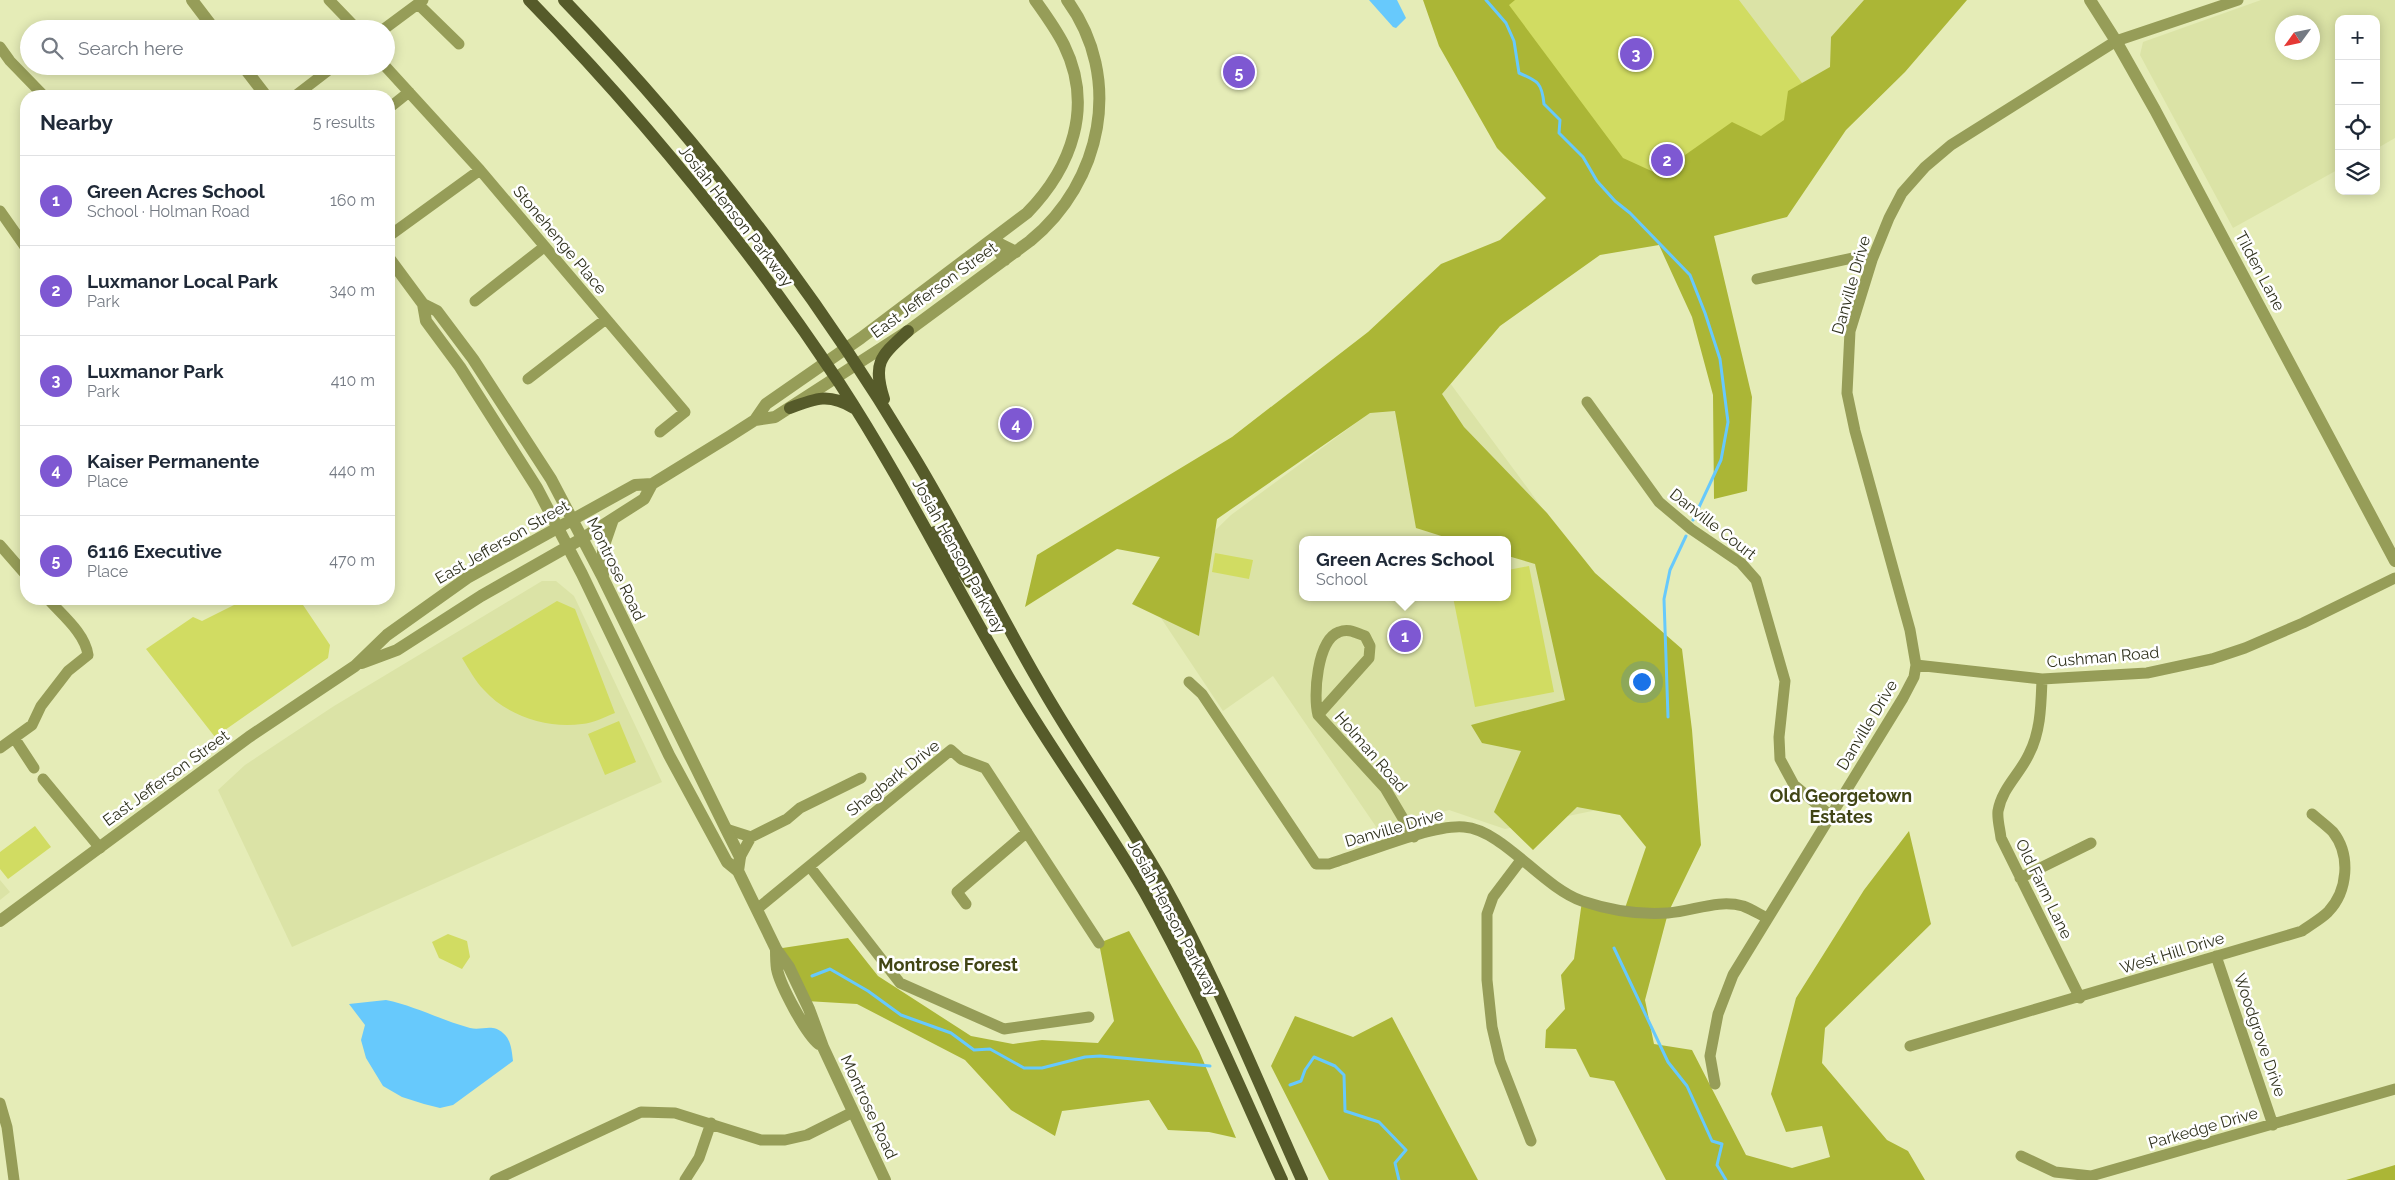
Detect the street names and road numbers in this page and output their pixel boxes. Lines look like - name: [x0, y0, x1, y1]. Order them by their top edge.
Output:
- street label: Josiah Henson Parkway: [675, 142, 797, 291]
- street label: Stonehenge Place: [509, 182, 611, 298]
- street label: Tilden Lane: [2231, 228, 2289, 314]
- street label: Danville Drive: [1828, 234, 1874, 336]
- street label: East Jefferson Street: [867, 238, 1001, 342]
- street label: Josiah Henson Parkway: [908, 475, 1010, 637]
- street label: Danville Court: [1666, 484, 1760, 564]
- street label: East Jefferson Street: [432, 496, 573, 588]
- street label: Montrose Road: [583, 514, 649, 624]
- street label: Cushman Road: [2046, 643, 2160, 671]
- street label: Danville Drive: [1833, 677, 1901, 773]
- street label: Holman Road: [1331, 708, 1411, 796]
- street label: East Jefferson Street: [99, 726, 233, 830]
- street label: Shagbark Drive: [843, 736, 943, 820]
- street label: Danville Drive: [1343, 805, 1445, 851]
- street label: Old Farm Lane: [2012, 836, 2076, 942]
- street label: Josiah Henson Parkway: [1124, 837, 1222, 1000]
- street label: West Hill Drive: [2118, 928, 2226, 978]
- street label: Woodgrove Drive: [2230, 971, 2290, 1099]
- street label: Montrose Road: [837, 1052, 901, 1162]
- street label: Parkedge Drive: [2146, 1103, 2260, 1153]

